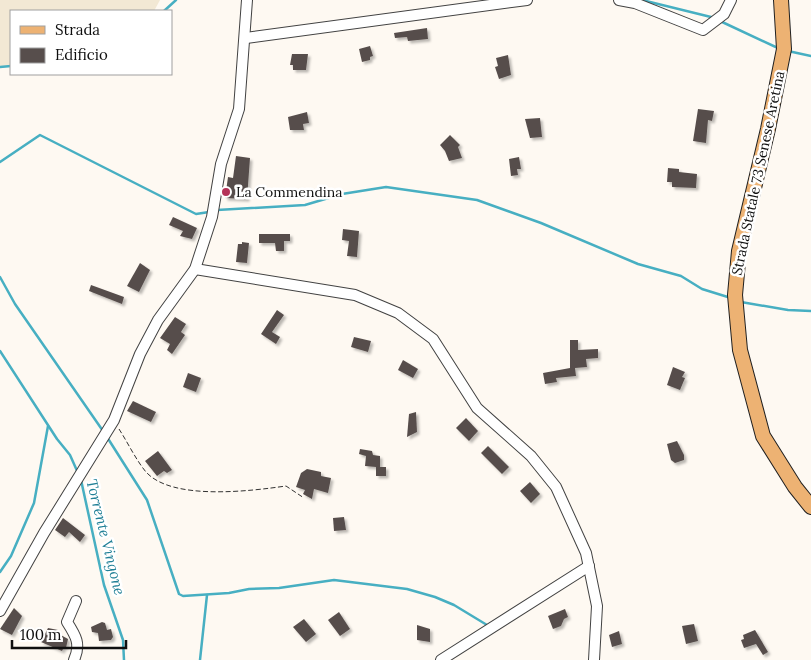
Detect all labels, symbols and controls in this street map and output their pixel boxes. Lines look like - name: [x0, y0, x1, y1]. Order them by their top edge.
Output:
- legend: [10, 10, 172, 75]
- text: Strada: [55, 20, 100, 39]
- text: Edificio: [55, 45, 108, 64]
- street label: Strada Statale 73 Senese Aretina: [728, 69, 788, 277]
- place label: La Commendina: [236, 183, 342, 201]
- marker: La Commendina: [220, 186, 232, 198]
- water label: Torrente Vingone: [82, 477, 130, 597]
- scale bar: [12, 618, 126, 650]
- text: 100 m: [20, 625, 61, 644]

